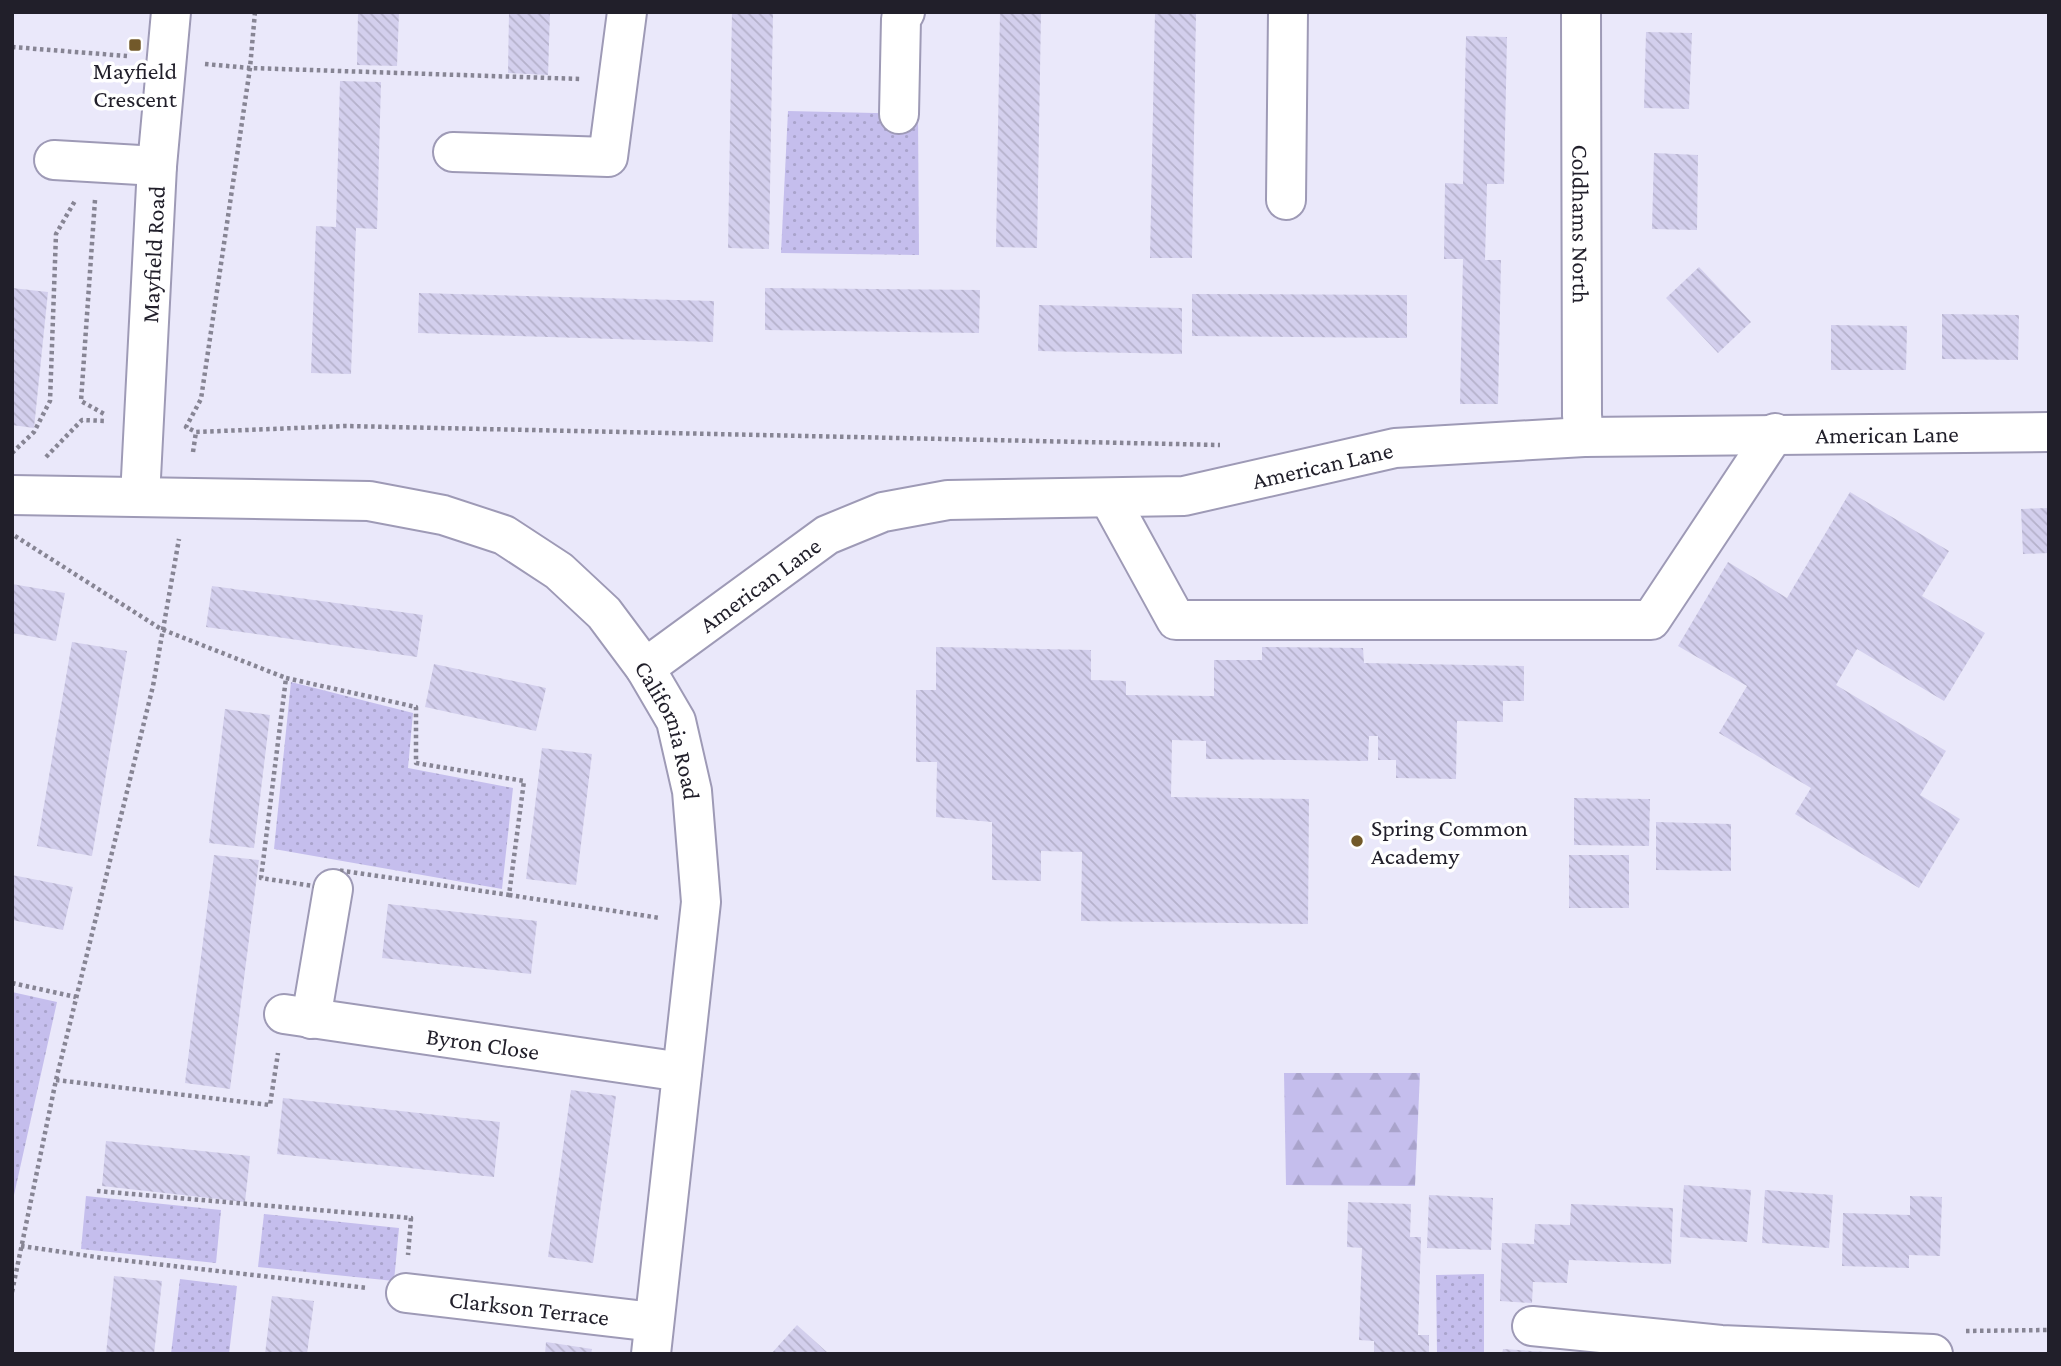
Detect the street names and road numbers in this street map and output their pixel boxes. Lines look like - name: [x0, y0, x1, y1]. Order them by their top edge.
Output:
- street label: Coldhams North: [1568, 144, 1595, 304]
- street label: Mayfield Road: [135, 185, 169, 324]
- street label: American Lane: [1815, 419, 1959, 448]
- street label: American Lane: [1250, 435, 1395, 494]
- street label: American Lane: [694, 531, 825, 637]
- street label: California Road: [630, 655, 706, 801]
- street label: Byron Close: [425, 1021, 541, 1065]
- street label: Clarkson Terrace: [448, 1285, 611, 1330]

